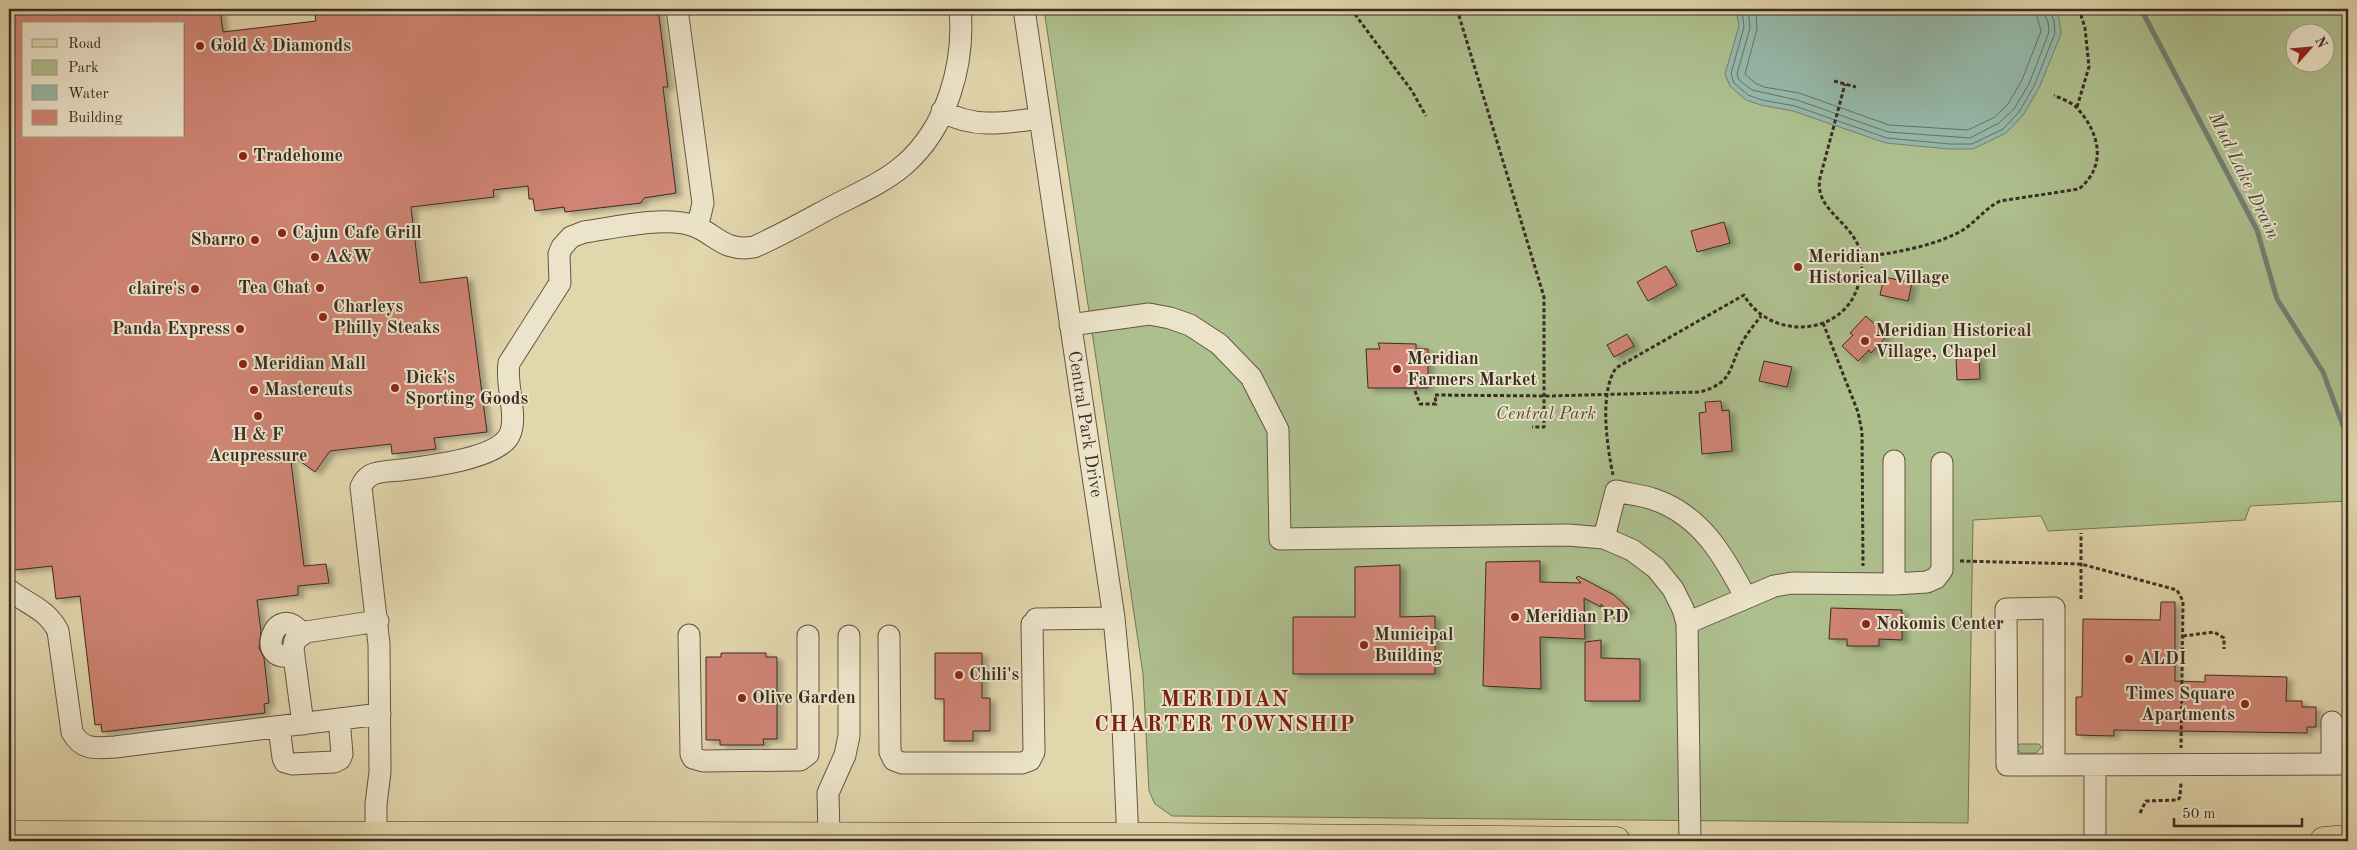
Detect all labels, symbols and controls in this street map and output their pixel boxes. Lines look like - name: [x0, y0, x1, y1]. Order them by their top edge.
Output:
- legend: [22, 22, 185, 138]
- north arrow: [2284, 22, 2334, 72]
- text: N: [2312, 35, 2329, 51]
- text: Road: [68, 37, 102, 52]
- place label: Gold & Diamonds: [210, 37, 351, 55]
- marker: Gold & Diamonds: [194, 40, 206, 52]
- text: Park: [68, 61, 99, 76]
- text: Water: [68, 87, 109, 102]
- water label: Mud Lake Drain: [2204, 109, 2282, 243]
- text: Building: [68, 111, 123, 126]
- place label: Tradehome: [253, 147, 343, 165]
- marker: Tradehome: [237, 150, 249, 162]
- place label: Cajun Cafe Grill: [292, 224, 422, 242]
- marker: Cajun Cafe Grill: [276, 227, 288, 239]
- place label: Sbarro: [190, 231, 245, 249]
- marker: Sbarro: [249, 234, 261, 246]
- place label: A&W: [325, 248, 373, 266]
- place label: Meridian Historical Village: [1808, 248, 1950, 287]
- marker: A&W: [309, 251, 321, 263]
- marker: Meridian Historical Village: [1792, 261, 1804, 273]
- place label: Tea Chat: [238, 279, 310, 297]
- place label: claire's: [128, 280, 185, 298]
- marker: Tea Chat: [314, 282, 326, 294]
- marker: claire's: [189, 283, 201, 295]
- place label: Charleys Philly Steaks: [333, 298, 440, 337]
- marker: Charleys Philly Steaks: [317, 311, 329, 323]
- place label: Panda Express: [112, 320, 230, 338]
- place label: Meridian Historical Village, Chapel: [1875, 322, 2032, 361]
- marker: Panda Express: [234, 323, 246, 335]
- marker: Meridian Historical Village, Chapel: [1859, 335, 1871, 347]
- street label: Central Park Drive: [1065, 350, 1105, 498]
- place label: Meridian Farmers Market: [1407, 350, 1537, 389]
- place label: Meridian Mall: [253, 355, 367, 373]
- marker: Meridian Mall: [237, 358, 249, 370]
- marker: Meridian Farmers Market: [1391, 363, 1403, 375]
- place label: Dick's Sporting Goods: [405, 369, 529, 408]
- place label: Mastercuts: [264, 381, 353, 399]
- marker: Dick's Sporting Goods: [389, 382, 401, 394]
- marker: Mastercuts: [248, 384, 260, 396]
- park label: Central Park: [1496, 405, 1596, 423]
- marker: H & F Acupressure: [252, 410, 264, 422]
- place label: H & F Acupressure: [208, 426, 308, 465]
- place label: Meridian PD: [1525, 608, 1629, 626]
- marker: Meridian PD: [1509, 611, 1521, 623]
- place label: Nokomis Center: [1876, 615, 2004, 633]
- marker: Nokomis Center: [1860, 618, 1872, 630]
- place label: Municipal Building: [1374, 626, 1454, 665]
- marker: Municipal Building: [1358, 639, 1370, 651]
- place label: ALDI: [2139, 650, 2187, 668]
- marker: ALDI: [2123, 653, 2135, 665]
- place label: Chili's: [969, 666, 1019, 684]
- marker: Chili's: [953, 669, 965, 681]
- place label: Times Square Apartments: [2125, 685, 2235, 724]
- place label: Olive Garden: [752, 689, 856, 707]
- district label: MERIDIAN CHARTER TOWNSHIP: [1094, 689, 1356, 736]
- marker: Olive Garden: [736, 692, 748, 704]
- marker: Times Square Apartments: [2239, 698, 2251, 710]
- scale bar: [2174, 795, 2302, 827]
- text: 50 m: [2182, 807, 2216, 822]

